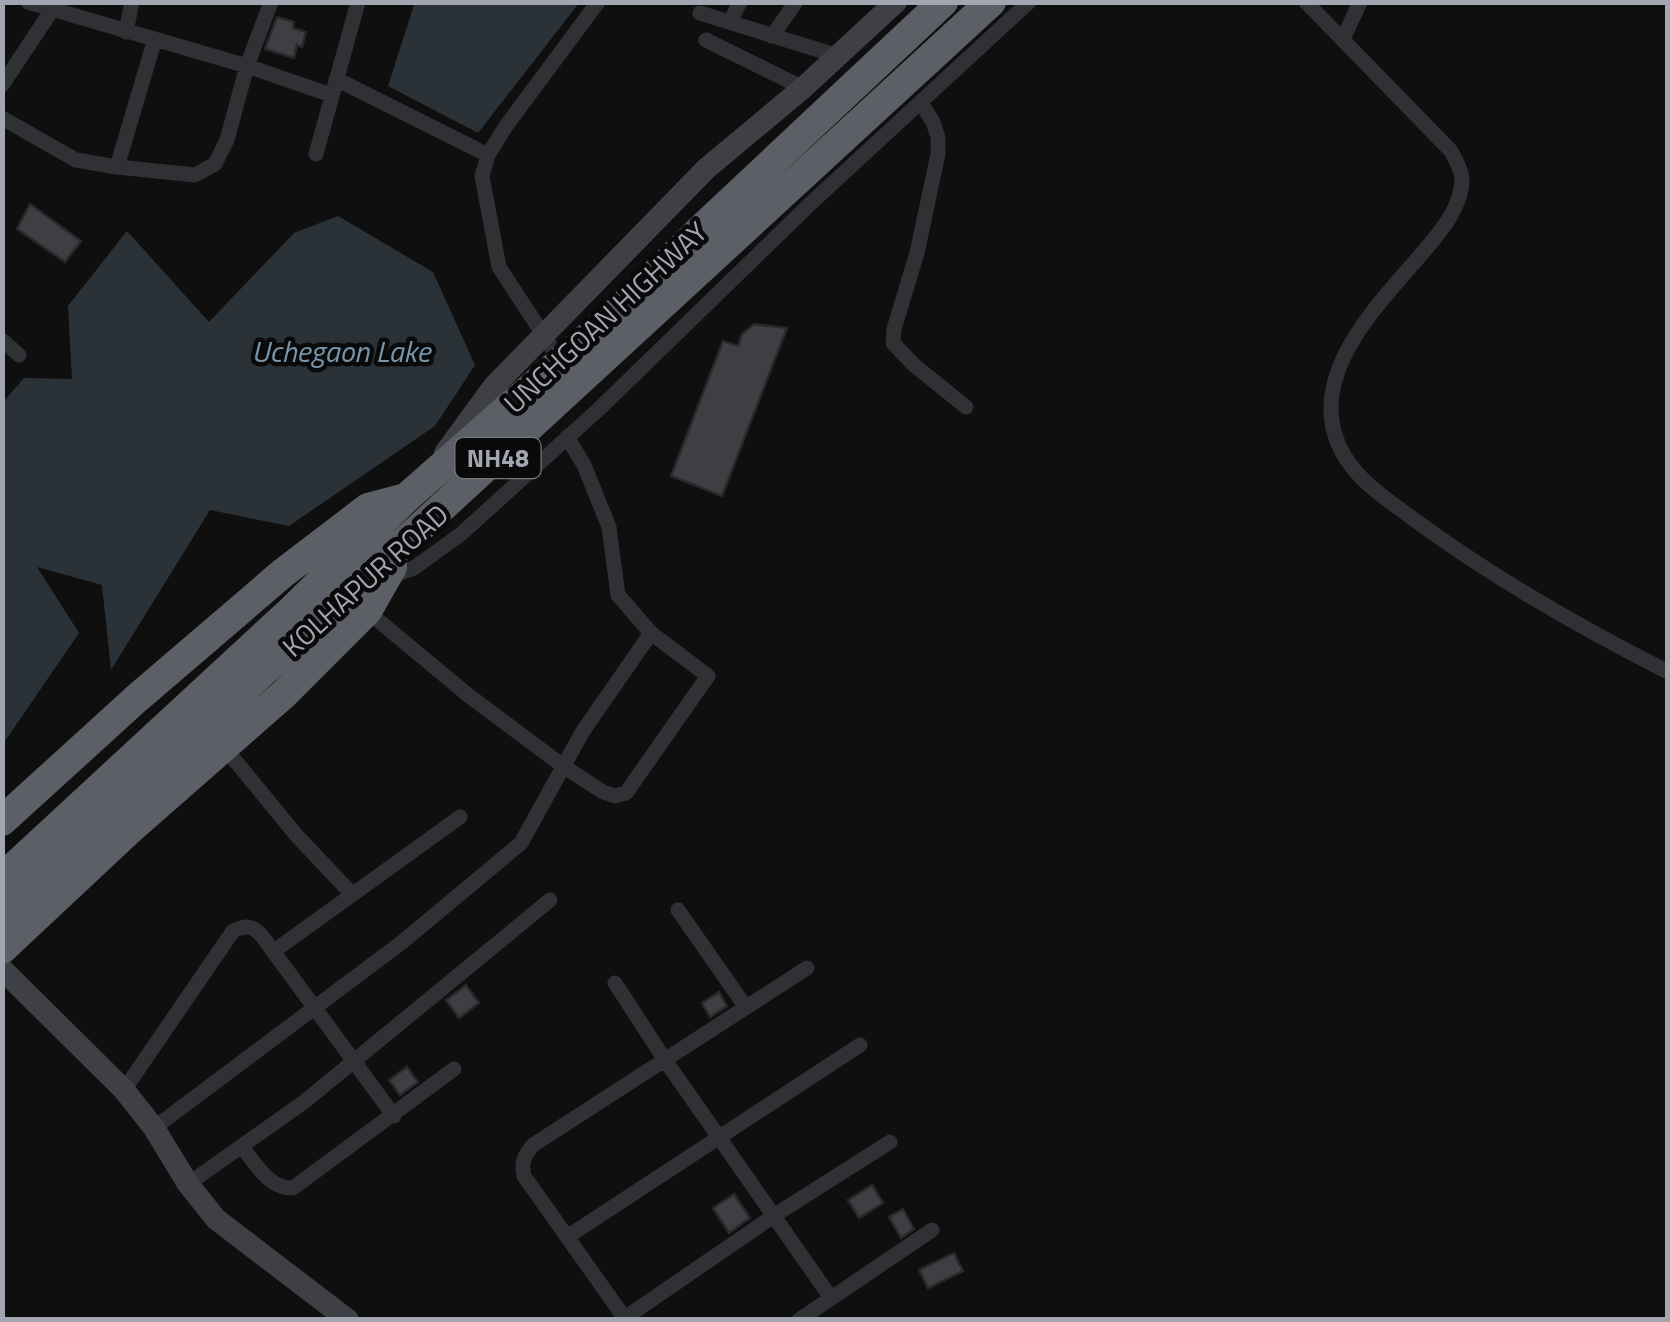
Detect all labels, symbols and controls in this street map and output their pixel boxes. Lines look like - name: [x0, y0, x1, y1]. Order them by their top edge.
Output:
- street label: UNCHGOAN HIGHWAY: [494, 211, 716, 423]
- water label: Uchegaon Lake: [252, 328, 432, 374]
- road number: NH48: [456, 438, 540, 478]
- street label: KOLHAPUR ROAD: [272, 493, 458, 667]

